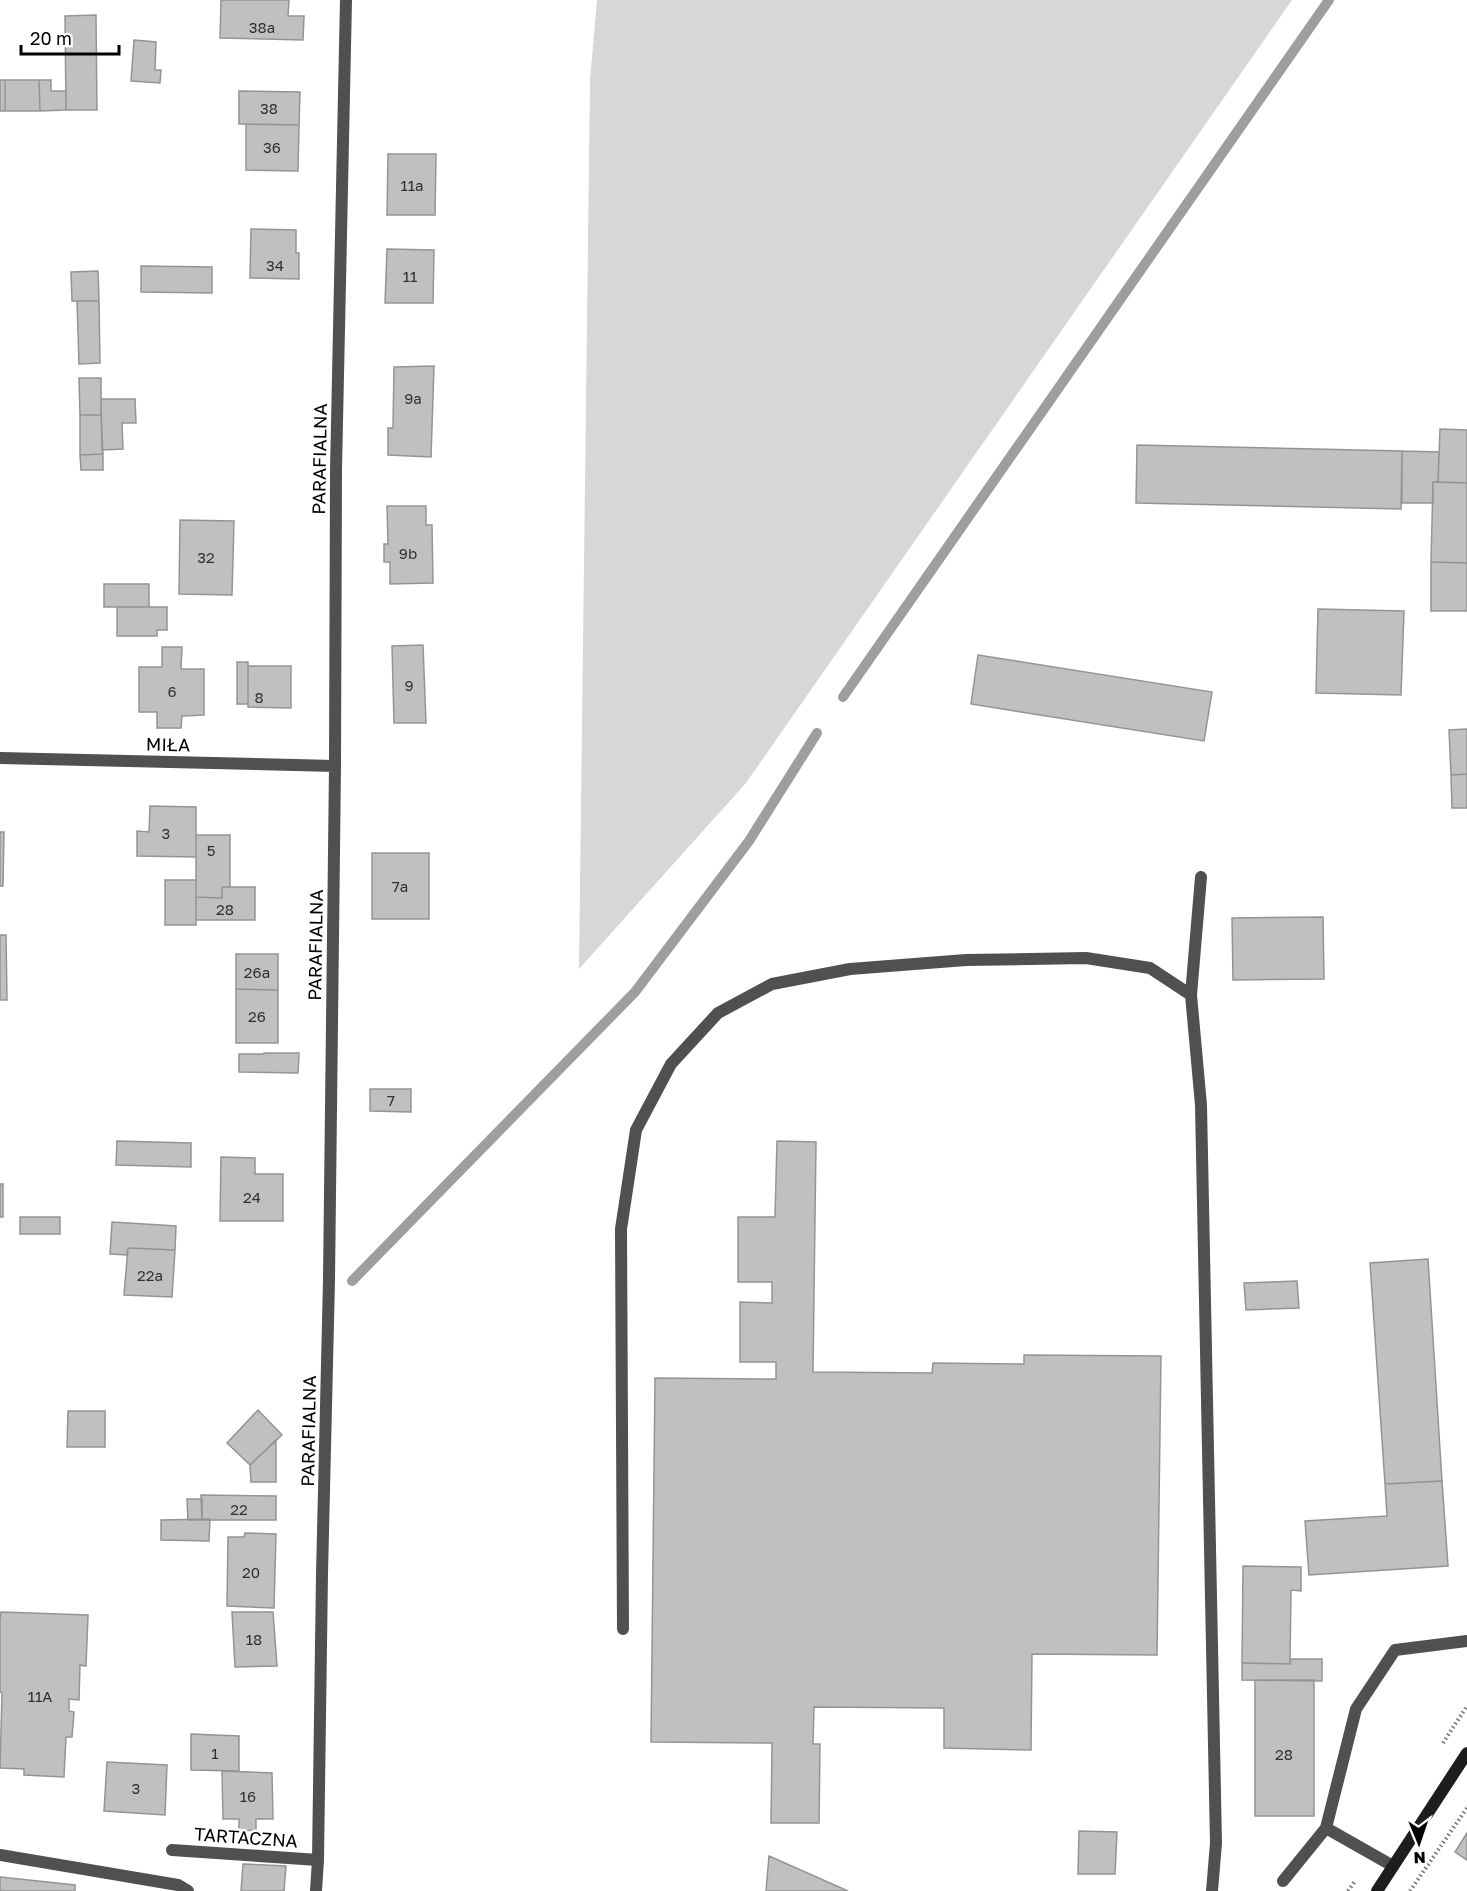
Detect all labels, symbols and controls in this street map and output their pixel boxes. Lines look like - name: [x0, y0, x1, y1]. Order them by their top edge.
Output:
- scale bar: [21, 18, 118, 56]
- house number: 38a: [249, 18, 275, 36]
- text: 20 m: [30, 27, 72, 49]
- house number: 38: [260, 99, 278, 117]
- house number: 36: [263, 138, 281, 156]
- house number: 11a: [400, 176, 424, 194]
- house number: 34: [266, 256, 284, 274]
- house number: 11: [403, 267, 417, 285]
- house number: 9a: [404, 389, 422, 407]
- street label: PARAFIALNA: [307, 403, 331, 515]
- house number: 9b: [399, 544, 417, 562]
- house number: 32: [197, 548, 215, 566]
- house number: 9: [404, 676, 414, 694]
- house number: 6: [167, 682, 177, 700]
- house number: 8: [254, 688, 264, 706]
- street label: MIŁA: [146, 733, 190, 755]
- house number: 3: [162, 824, 170, 842]
- house number: 5: [207, 841, 215, 859]
- house number: 7a: [392, 877, 408, 895]
- street label: PARAFIALNA: [303, 889, 327, 1001]
- house number: 28: [216, 900, 234, 918]
- house number: 26a: [244, 963, 270, 981]
- house number: 26: [248, 1007, 266, 1025]
- house number: 7: [387, 1091, 395, 1109]
- house number: 24: [243, 1188, 261, 1206]
- house number: 22a: [137, 1266, 163, 1284]
- street label: PARAFIALNA: [296, 1375, 320, 1487]
- house number: 22: [230, 1500, 248, 1518]
- house number: 20: [242, 1563, 260, 1581]
- house number: 18: [246, 1630, 262, 1648]
- house number: 11A: [28, 1687, 52, 1705]
- house number: 1: [211, 1744, 219, 1762]
- house number: 28: [1275, 1745, 1293, 1763]
- house number: 3: [132, 1779, 140, 1797]
- house number: 16: [240, 1787, 256, 1805]
- north arrow: [1389, 1813, 1449, 1873]
- street label: TARTACZNA: [193, 1822, 299, 1852]
- text: N: [1413, 1848, 1426, 1868]

